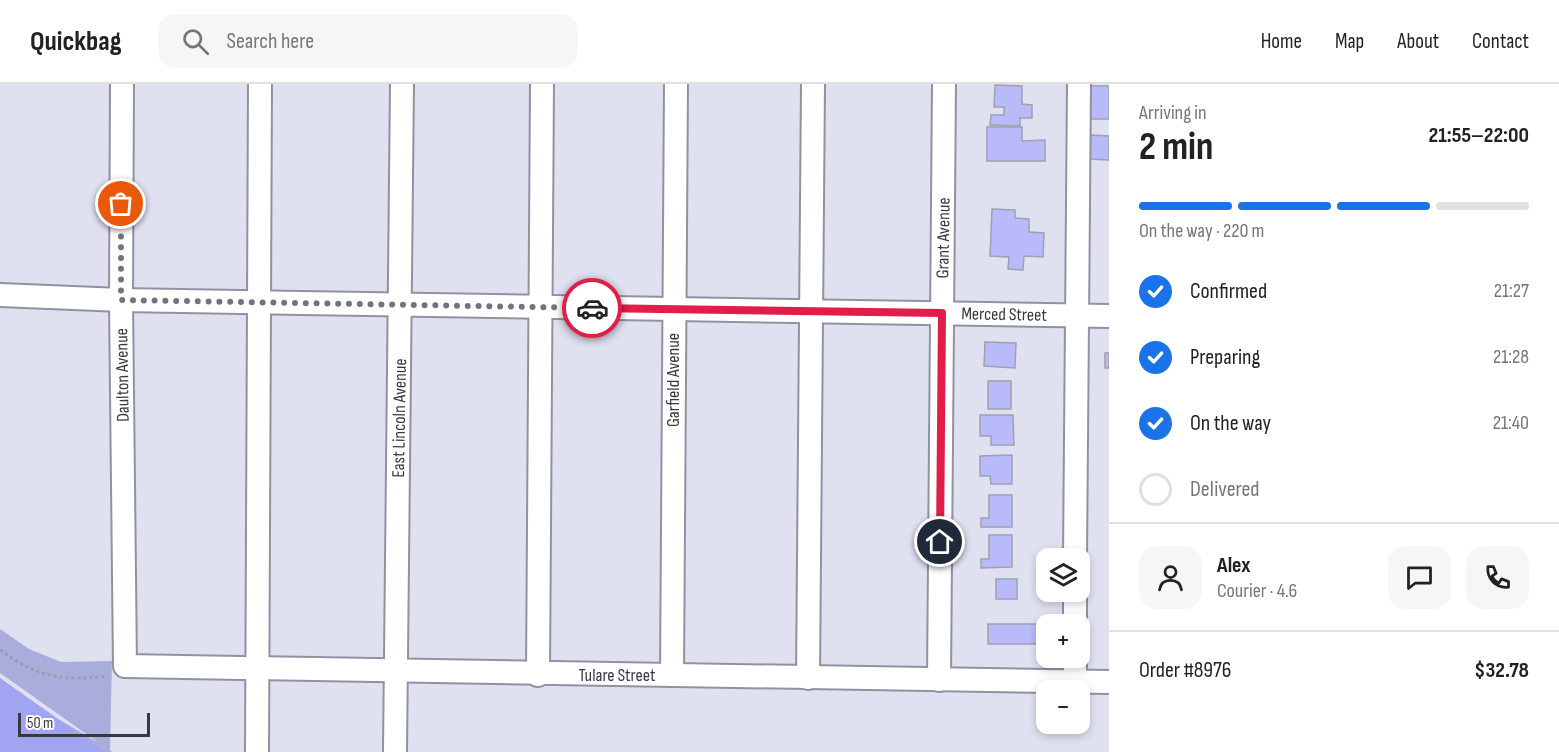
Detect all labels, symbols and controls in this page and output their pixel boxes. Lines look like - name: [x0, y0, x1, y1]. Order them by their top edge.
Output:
- search box: [158, 14, 578, 68]
- text: Quickbag: [30, 25, 122, 58]
- icon: search: [179, 25, 212, 58]
- text: Search here: [227, 28, 314, 55]
- text: Home: [1261, 29, 1302, 54]
- text: Map: [1335, 29, 1364, 54]
- text: About: [1397, 29, 1439, 54]
- text: Contact: [1472, 29, 1529, 54]
- text: Arriving in: [1139, 101, 1207, 125]
- text: 21:55–22:00: [1429, 122, 1529, 149]
- text: 2 min: [1139, 124, 1213, 171]
- pin: [95, 178, 146, 229]
- icon: bag: [104, 187, 137, 220]
- street label: Grant Avenue: [932, 197, 955, 279]
- text: On the way · 220 m: [1139, 219, 1264, 243]
- icon: check: [1139, 275, 1172, 308]
- courier: [562, 278, 622, 338]
- text: Confirmed: [1190, 278, 1267, 305]
- text: 21:27: [1494, 279, 1529, 303]
- icon: car: [576, 292, 609, 325]
- street label: Merced Street: [961, 303, 1047, 326]
- street label: Daulton Avenue: [111, 328, 134, 422]
- street label: Garfield Avenue: [663, 333, 684, 427]
- icon: check: [1139, 341, 1172, 374]
- text: Preparing: [1190, 344, 1260, 371]
- text: 21:28: [1493, 345, 1529, 369]
- street label: East Lincoln Avenue: [388, 358, 411, 478]
- icon: check: [1139, 407, 1172, 440]
- text: On the way: [1190, 410, 1271, 437]
- text: 21:40: [1493, 411, 1529, 435]
- text: Delivered: [1190, 476, 1259, 503]
- pin: [914, 516, 965, 567]
- icon: home: [923, 525, 956, 558]
- button: person: [1139, 546, 1202, 609]
- button: chat: [1388, 546, 1451, 609]
- button: phone: [1466, 546, 1529, 609]
- map controls: [1036, 548, 1090, 734]
- button: layers: [1036, 548, 1090, 602]
- text: Alex: [1217, 552, 1250, 579]
- text: Courier · 4.6: [1217, 579, 1297, 603]
- button: +: [1036, 614, 1090, 668]
- text: Order #8976: [1139, 657, 1231, 684]
- text: $32.78: [1474, 657, 1529, 684]
- street label: Tulare Street: [579, 665, 656, 686]
- button: −: [1036, 680, 1090, 734]
- scale bar: [18, 710, 150, 738]
- text: 50 m: [27, 714, 53, 733]

